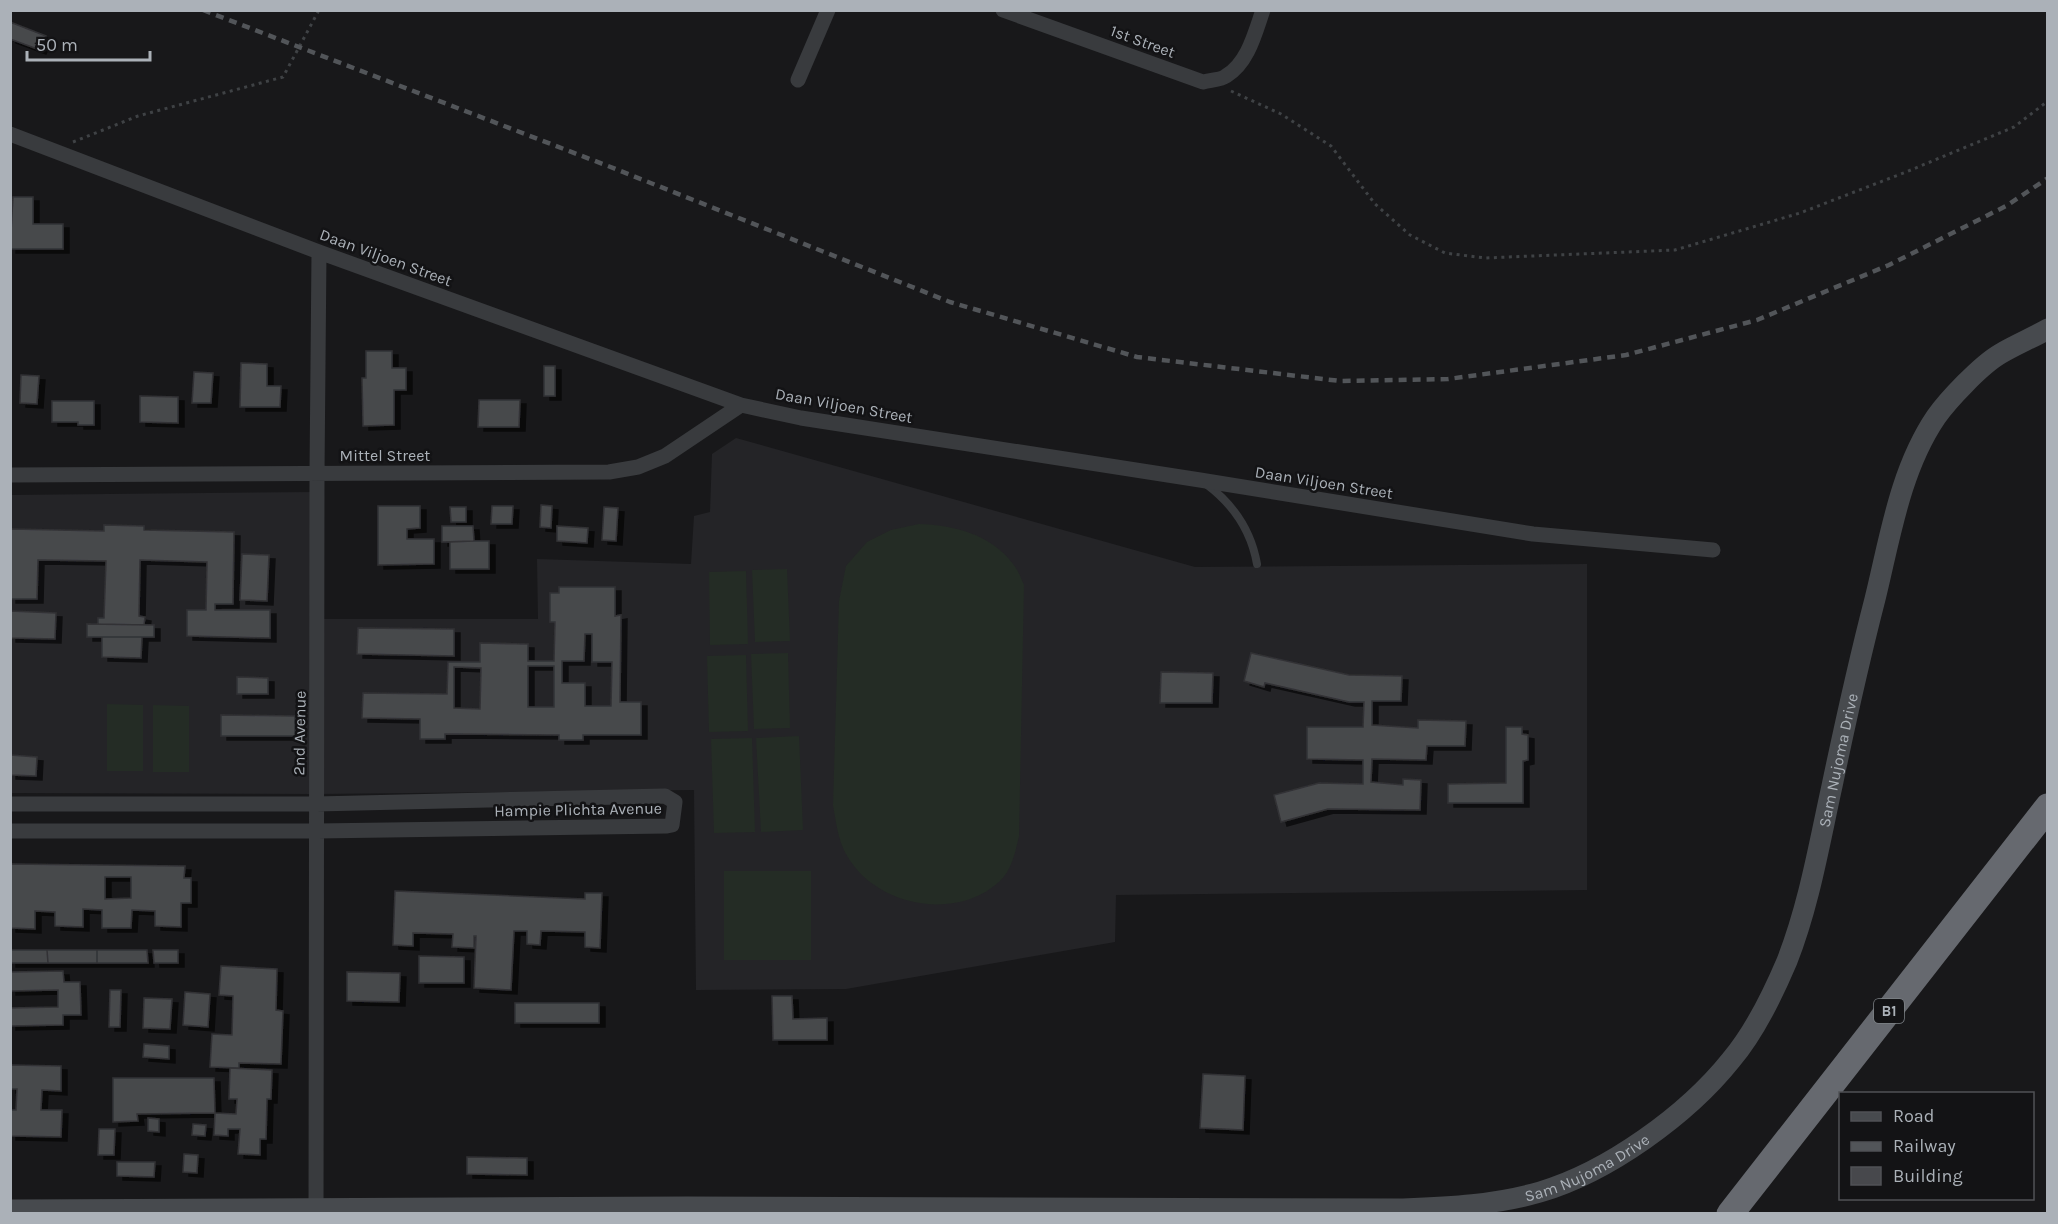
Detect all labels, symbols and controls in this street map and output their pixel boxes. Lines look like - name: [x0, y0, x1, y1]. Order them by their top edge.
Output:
- street label: 1st Street: [1108, 21, 1178, 62]
- scale bar: [27, 24, 150, 62]
- text: 50 m: [36, 34, 78, 56]
- street label: Daan Viljoen Street: [317, 225, 454, 290]
- street label: Daan Viljoen Street: [774, 384, 914, 427]
- street label: Mittel Street: [340, 446, 430, 465]
- street label: Daan Viljoen Street: [1254, 462, 1394, 503]
- street label: 2nd Avenue: [289, 690, 310, 776]
- street label: Sam Nujoma Drive: [1814, 691, 1862, 829]
- street label: Hampie Plichta Avenue: [494, 799, 662, 820]
- road number: B1: [1874, 999, 1904, 1023]
- legend: [1839, 1092, 2034, 1200]
- text: Road: [1893, 1105, 1934, 1127]
- street label: Sam Nujoma Drive: [1523, 1130, 1653, 1206]
- text: Railway: [1893, 1135, 1956, 1157]
- text: Building: [1893, 1165, 1963, 1187]

